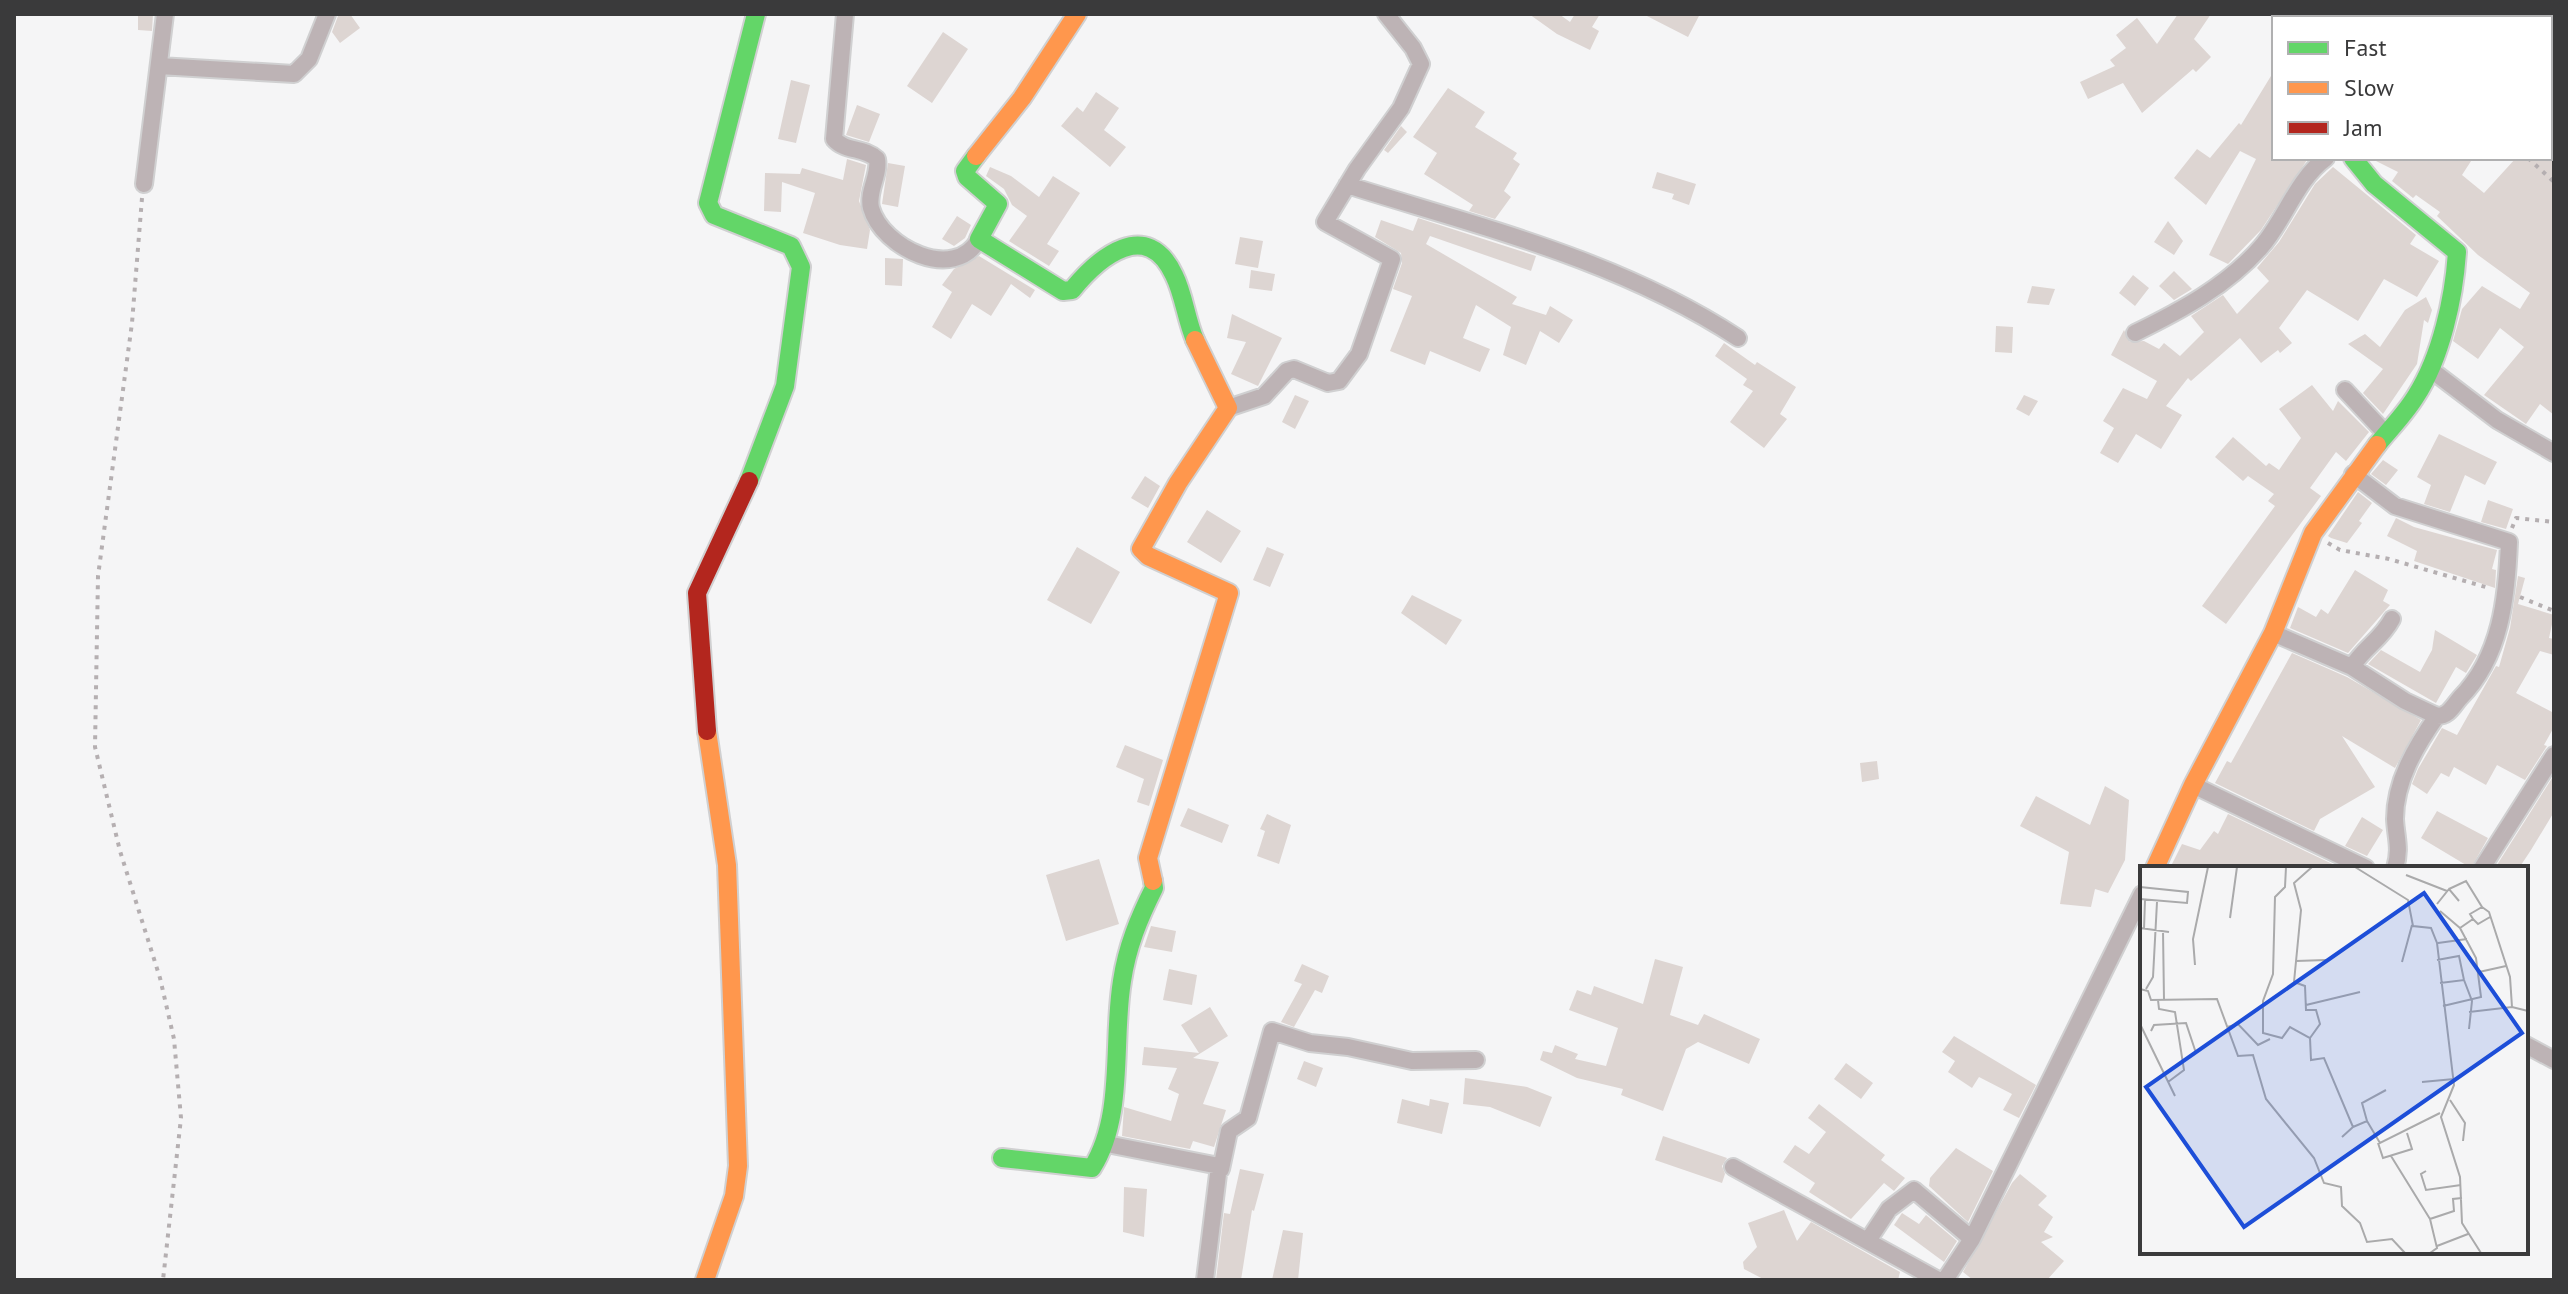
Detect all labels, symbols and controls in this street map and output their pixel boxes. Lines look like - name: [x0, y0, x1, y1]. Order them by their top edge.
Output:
- legend: [2272, 16, 2552, 160]
- text: Fast: [2344, 32, 2387, 63]
- text: Slow: [2344, 72, 2394, 103]
- text: Jam: [2343, 112, 2382, 143]
- inset map: [2140, 866, 2528, 1254]

